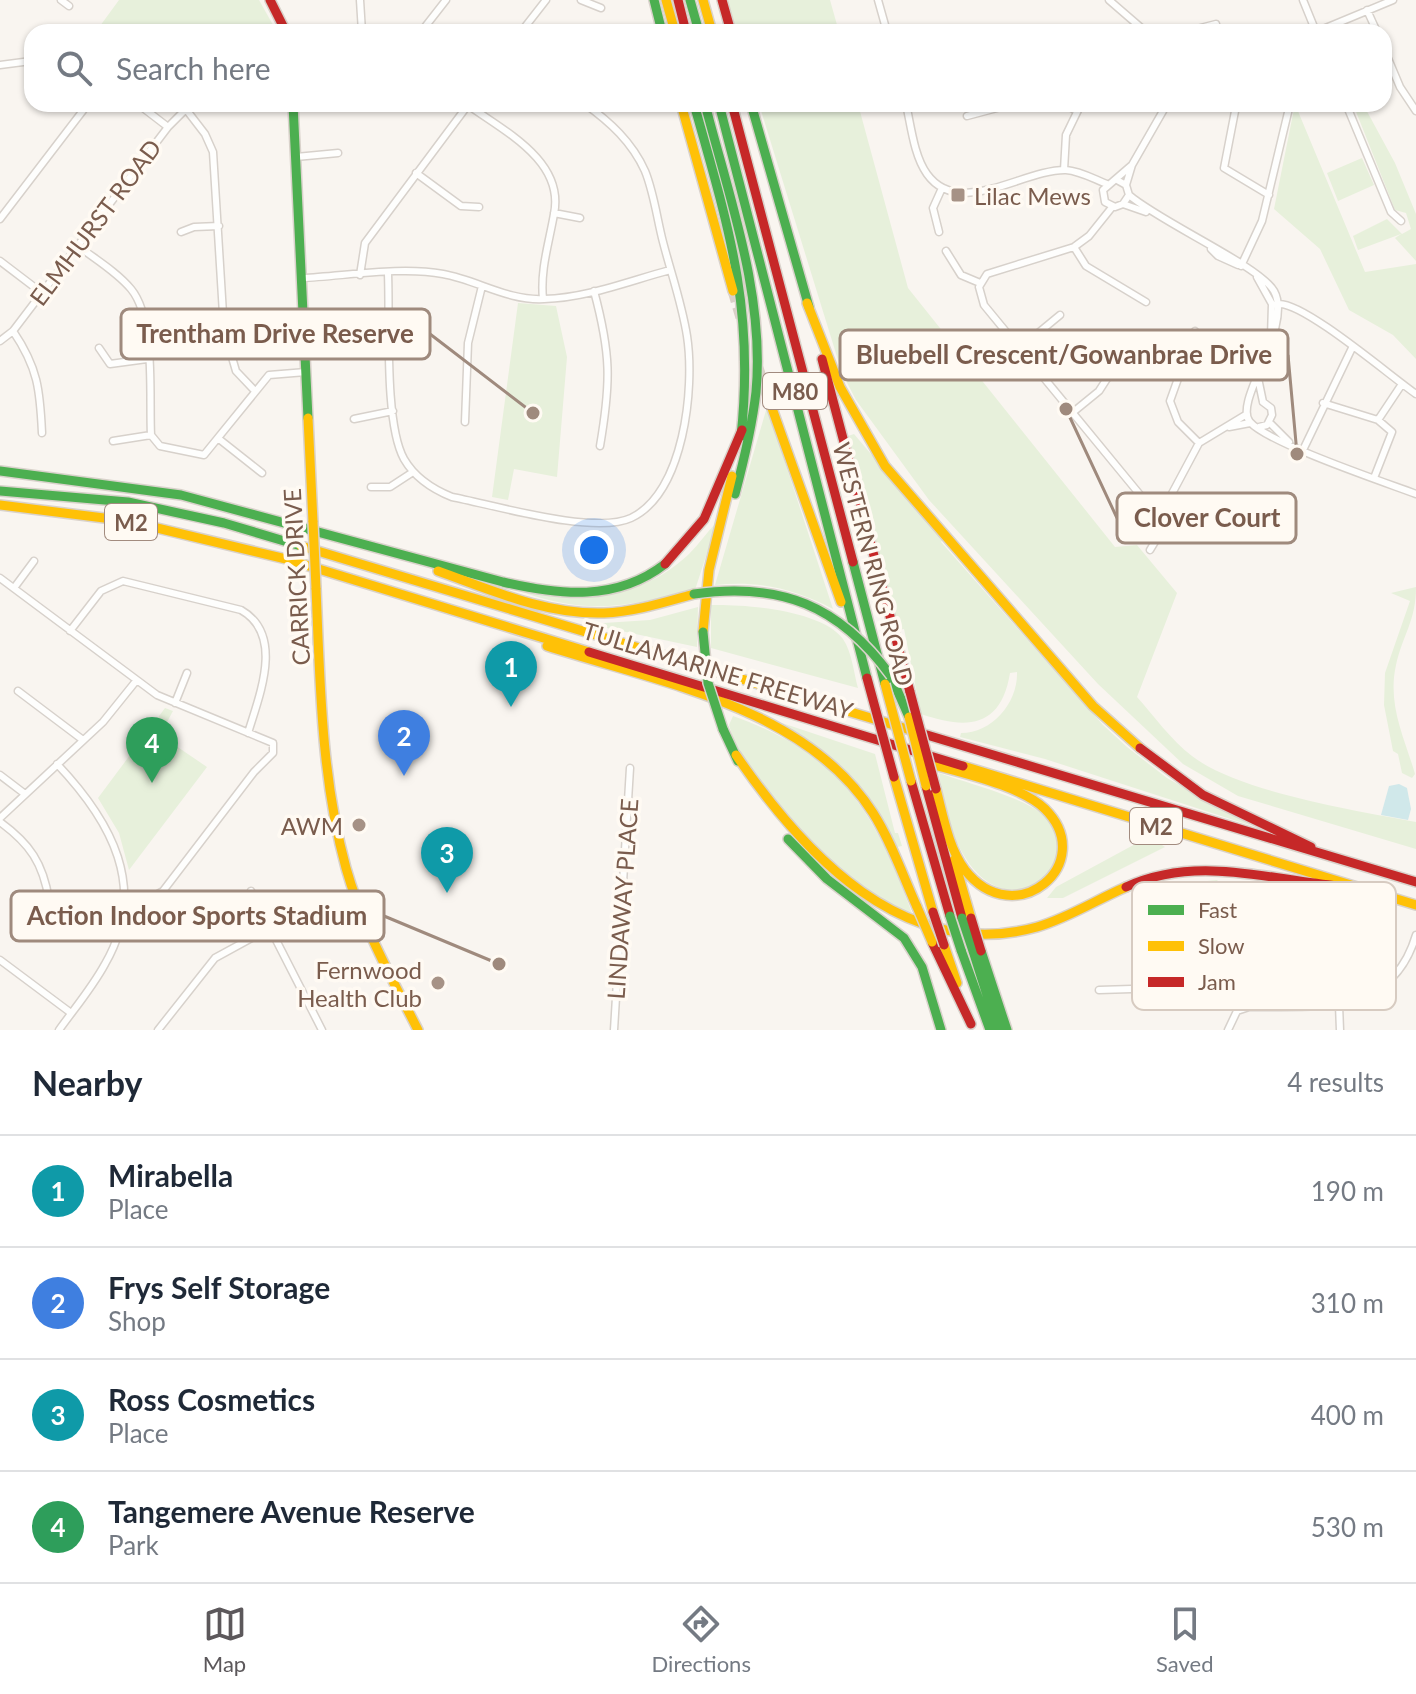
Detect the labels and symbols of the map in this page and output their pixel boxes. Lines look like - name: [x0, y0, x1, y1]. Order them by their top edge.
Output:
- street label: ELMHURST ROAD: [23, 133, 167, 311]
- place label: Lilac Mews: [974, 181, 1091, 210]
- marker: Lilac Mews: [949, 186, 967, 204]
- callout: Trentham Drive Reserve: [121, 309, 430, 359]
- text: Trentham Drive Reserve: [136, 317, 414, 349]
- callout: Bluebell Crescent/Gowanbrae Drive: [840, 330, 1288, 380]
- text: Bluebell Crescent/Gowanbrae Drive: [856, 338, 1272, 370]
- road number: M80: [763, 373, 827, 409]
- street label: WESTERN RING ROAD: [827, 439, 921, 689]
- street label: CARRICK DRIVE: [277, 488, 315, 666]
- callout: Clover Court: [1117, 493, 1296, 543]
- text: Clover Court: [1134, 501, 1281, 533]
- road number: M2: [105, 504, 157, 540]
- your location: [574, 530, 614, 570]
- street label: TULLAMARINE FREEWAY: [579, 615, 857, 725]
- pin: 1: [485, 641, 537, 707]
- pin: 2: [378, 710, 430, 776]
- pin: 4: [126, 717, 178, 783]
- street label: LINDAWAY PLACE: [601, 798, 643, 1000]
- road number: M2: [1130, 808, 1182, 844]
- place label: AWM: [281, 811, 343, 840]
- marker: AWM: [350, 816, 368, 834]
- pin: 3: [421, 827, 473, 893]
- legend: [1132, 882, 1396, 1010]
- callout: Action Indoor Sports Stadium: [11, 891, 384, 941]
- text: Fast: [1198, 896, 1237, 923]
- text: Action Indoor Sports Stadium: [26, 899, 367, 931]
- text: Slow: [1198, 932, 1245, 959]
- place label: Fernwood Health Club: [297, 955, 422, 1012]
- text: Jam: [1198, 968, 1236, 995]
- marker: Fernwood Health Club: [429, 974, 447, 992]

